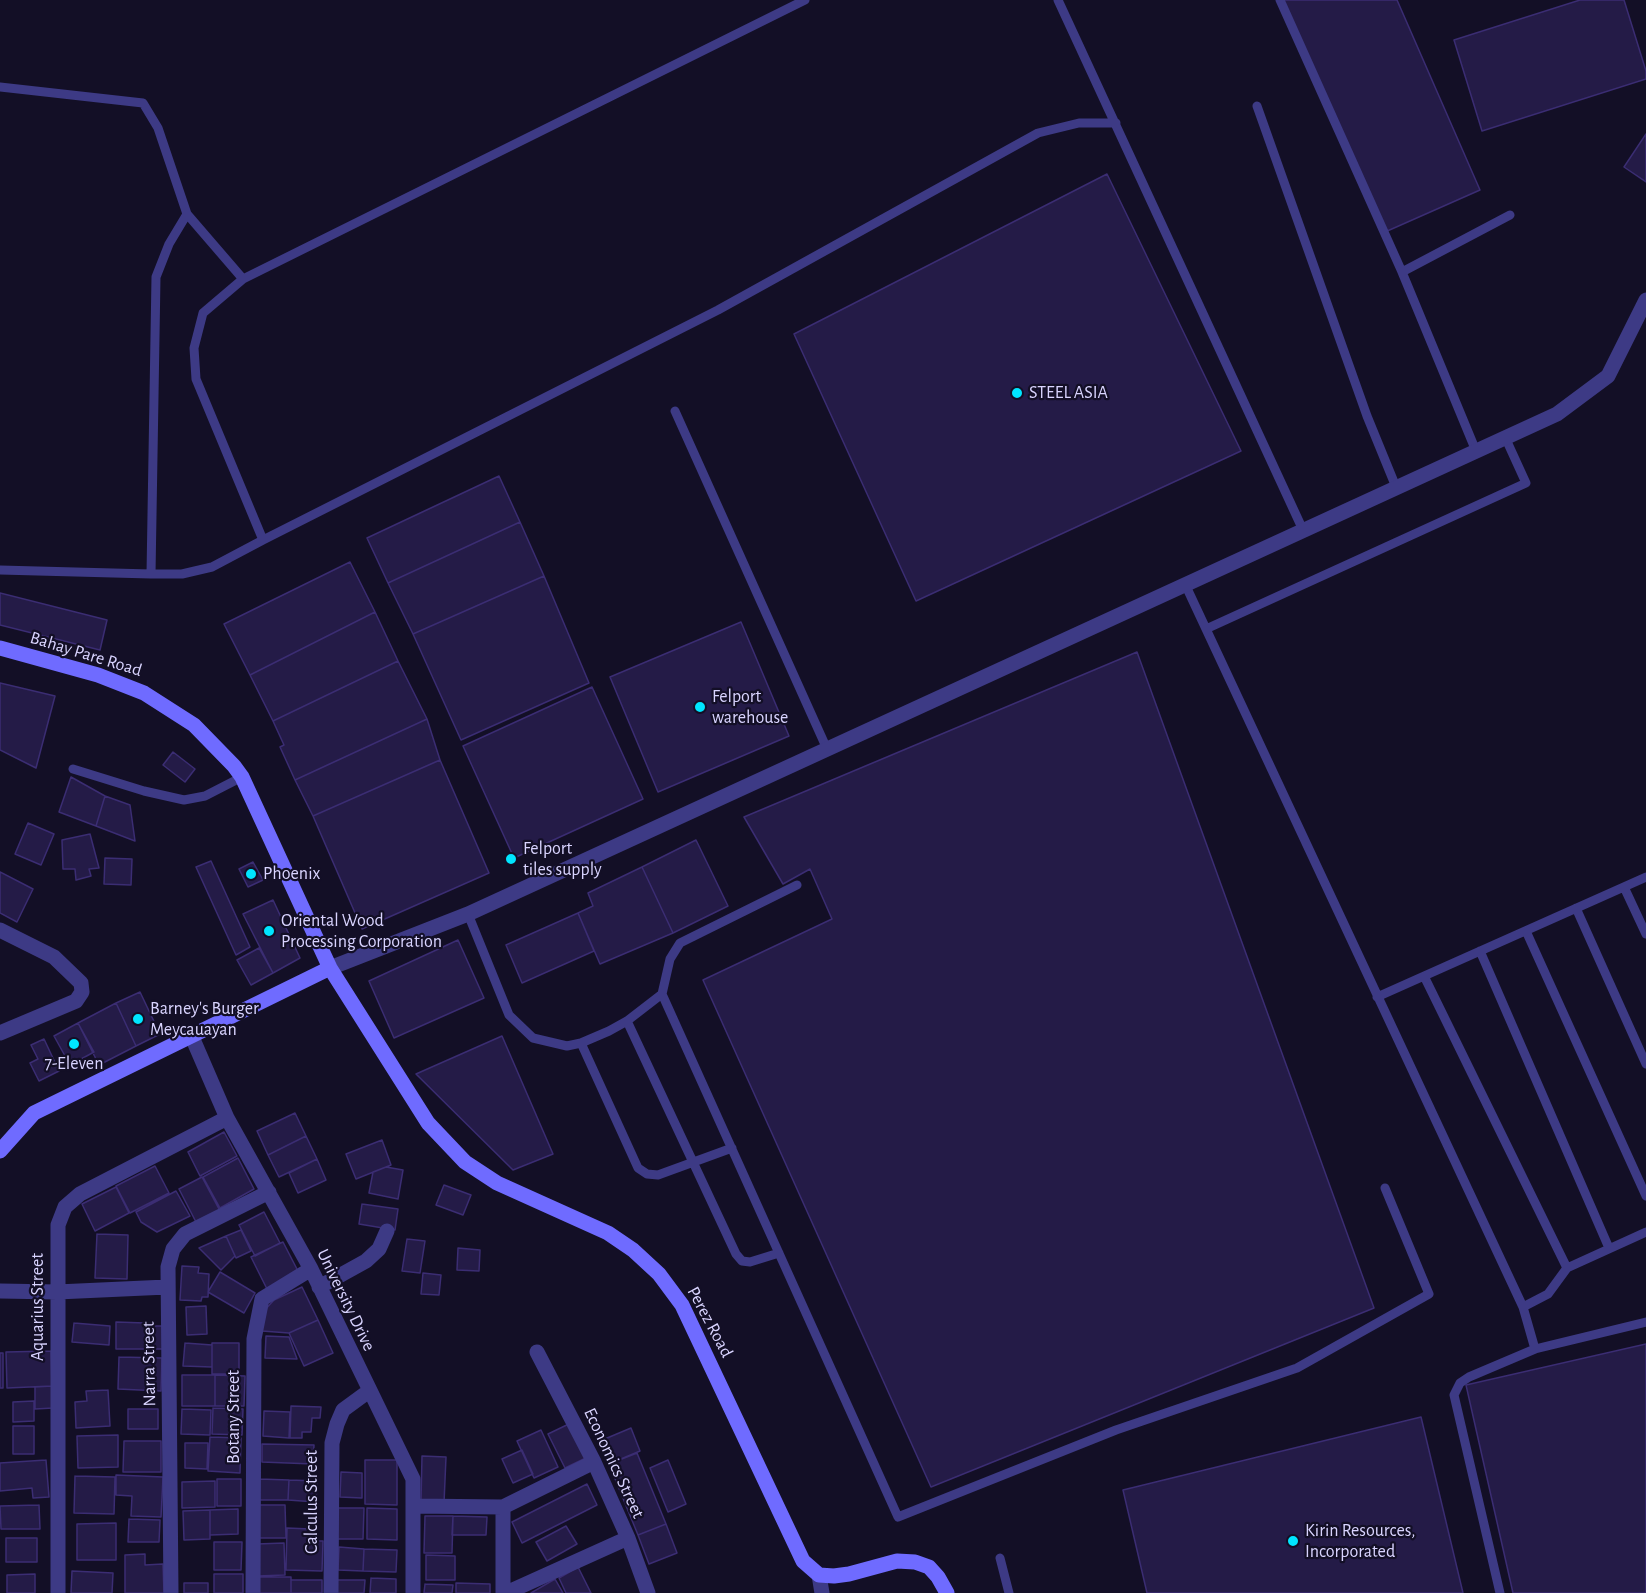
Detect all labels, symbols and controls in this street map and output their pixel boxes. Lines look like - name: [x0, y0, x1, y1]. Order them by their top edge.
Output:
- place label: STEEL ASIA: [1029, 382, 1108, 404]
- marker: STEEL ASIA: [1010, 386, 1024, 400]
- street label: Bahay Pare Road: [27, 627, 145, 681]
- place label: Felport warehouse: [712, 686, 788, 728]
- marker: Felport warehouse: [693, 700, 707, 714]
- place label: Felport tiles supply: [523, 838, 602, 880]
- marker: Felport tiles supply: [504, 852, 518, 866]
- place label: Phoenix: [263, 863, 320, 885]
- marker: Phoenix: [244, 867, 258, 881]
- place label: Oriental Wood Processing Corporation: [281, 910, 442, 952]
- marker: Oriental Wood Processing Corporation: [262, 924, 276, 938]
- place label: Barney's Burger Meycauayan: [150, 998, 259, 1040]
- marker: Barney's Burger Meycauayan: [131, 1012, 145, 1026]
- marker: 7-Eleven: [67, 1037, 81, 1051]
- place label: 7-Eleven: [45, 1053, 103, 1075]
- street label: University Drive: [312, 1245, 380, 1355]
- street label: Aquarius Street: [27, 1253, 49, 1361]
- street label: Perez Road: [682, 1283, 738, 1361]
- street label: Narra Street: [137, 1321, 161, 1407]
- street label: Botany Street: [223, 1370, 245, 1464]
- street label: Economics Street: [579, 1404, 649, 1522]
- street label: Calculus Street: [301, 1450, 323, 1554]
- place label: Kirin Resources, Incorporated: [1305, 1520, 1415, 1562]
- marker: Kirin Resources, Incorporated: [1286, 1534, 1300, 1548]

